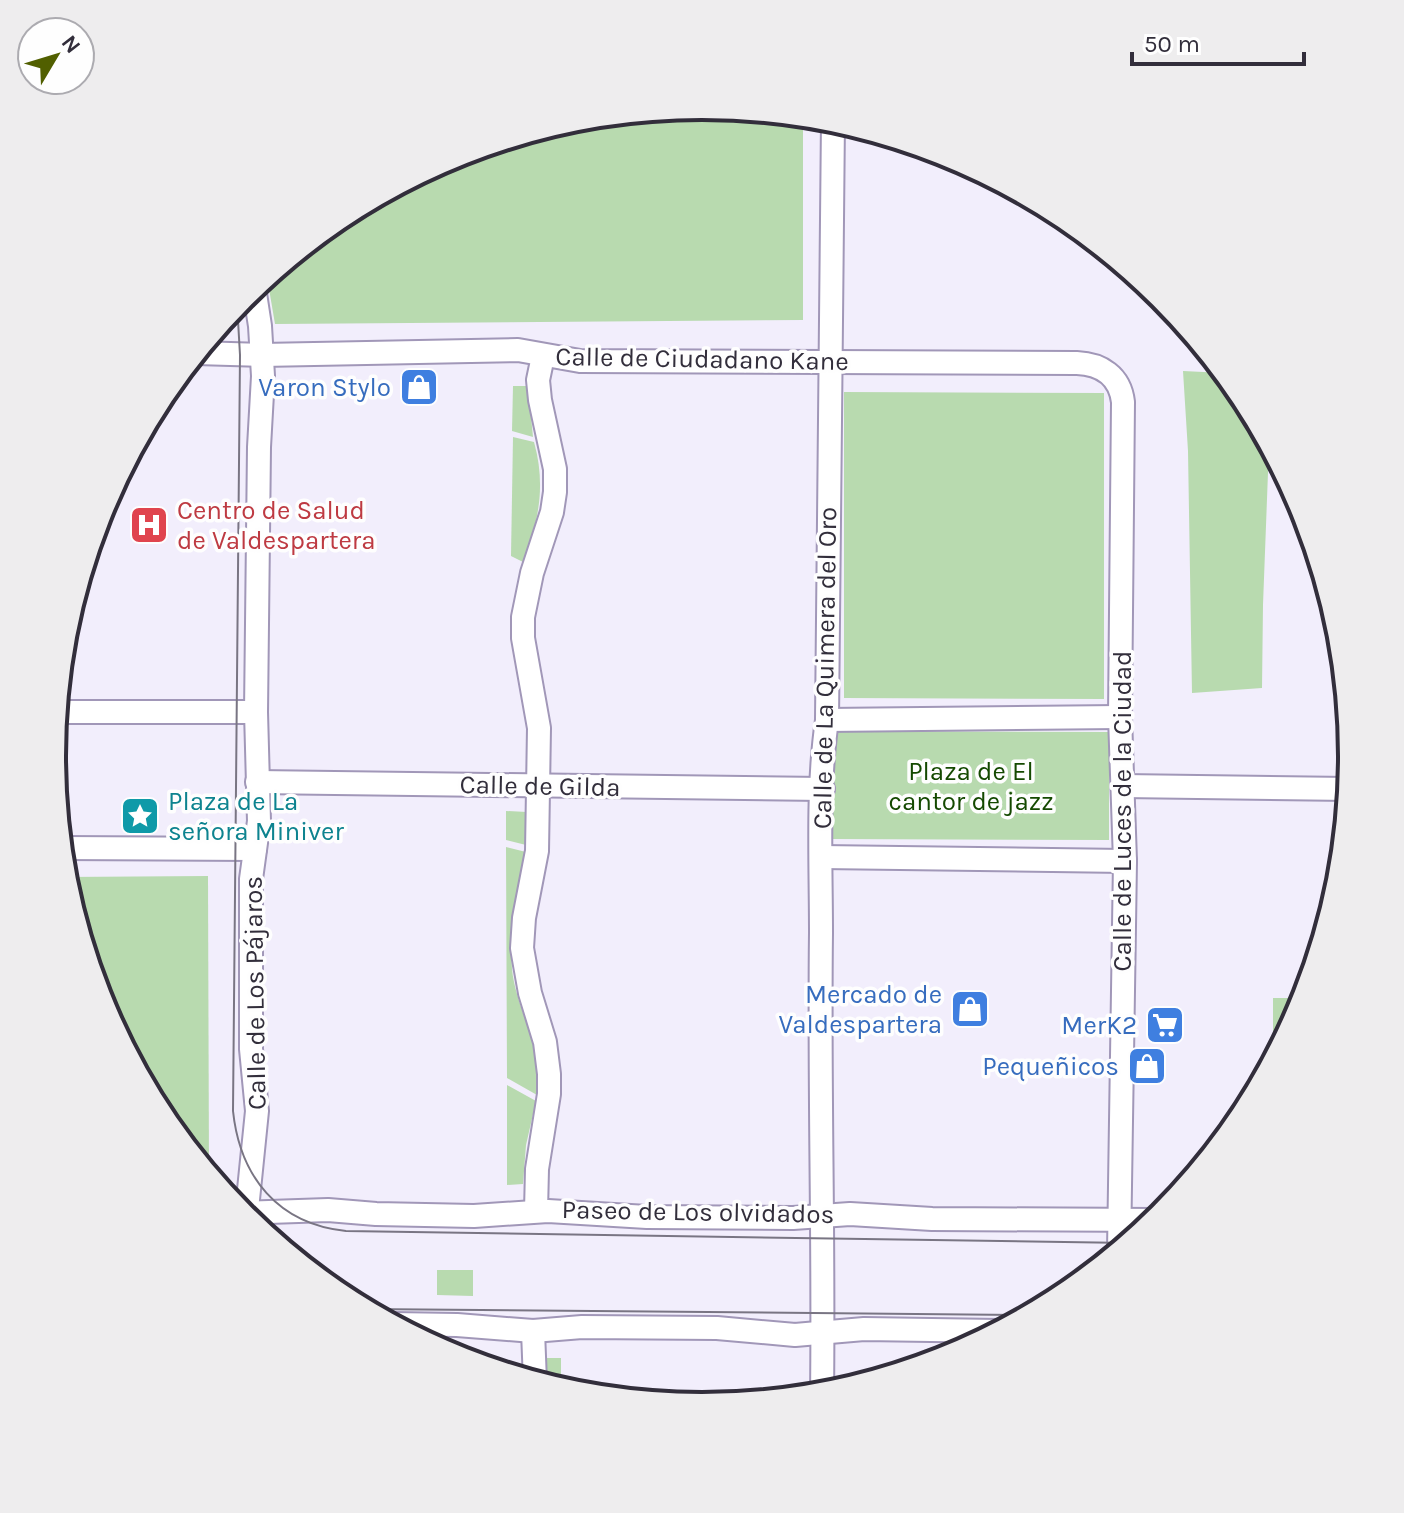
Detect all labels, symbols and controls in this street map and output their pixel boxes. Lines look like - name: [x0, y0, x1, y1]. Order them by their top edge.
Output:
- north arrow: [16, 16, 96, 96]
- scale bar: [1132, 16, 1304, 66]
- text: N: [56, 30, 86, 59]
- text: 50 m: [1144, 30, 1200, 58]
- street label: Calle de Ciudadano Kane: [555, 341, 849, 377]
- shop icon: Varon Stylo: [398, 366, 440, 408]
- place label: Varon Stylo: [258, 372, 391, 403]
- place label: Centro de Salud de Valdespartera: [177, 495, 375, 556]
- hospital icon: Centro de Salud de Valdespartera: [128, 504, 170, 546]
- street label: Calle de La Quimera del Oro: [807, 506, 843, 830]
- street label: Calle de Luces de la Ciudad: [1107, 650, 1138, 972]
- park label: Plaza de El cantor de jazz: [888, 756, 1054, 817]
- street label: Calle de Gilda: [459, 769, 621, 803]
- place label: Plaza de La señora Miniver: [168, 786, 344, 847]
- place icon: Plaza de La señora Miniver: [119, 795, 161, 837]
- street label: Calle de Los Pájaros: [237, 876, 273, 1110]
- place label: Mercado de Valdespartera: [778, 979, 942, 1040]
- shop icon: Mercado de Valdespartera: [949, 988, 991, 1030]
- supermarket icon: MerK2: [1144, 1004, 1186, 1046]
- place label: MerK2: [1061, 1010, 1137, 1041]
- shop icon: Pequeñicos: [1126, 1045, 1168, 1087]
- place label: Pequeñicos: [982, 1051, 1119, 1082]
- street label: Paseo de Los olvidados: [561, 1194, 835, 1230]

